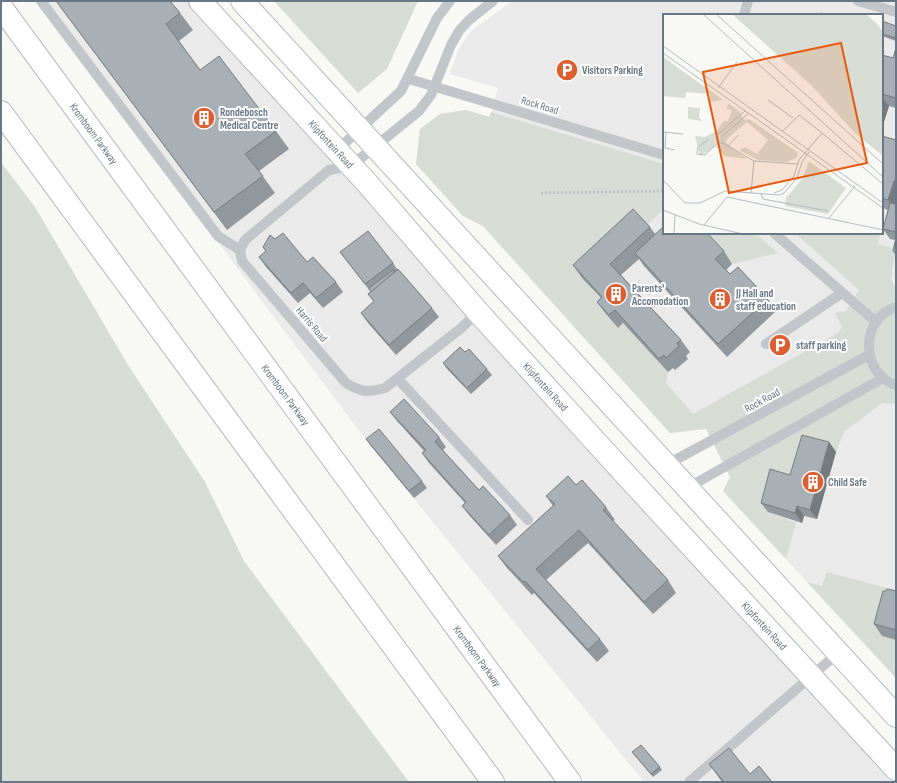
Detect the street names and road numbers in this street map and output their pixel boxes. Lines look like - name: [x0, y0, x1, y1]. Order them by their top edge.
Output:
- street label: Rock Road: [520, 94, 560, 117]
- street label: Kromboom Parkway: [67, 101, 121, 168]
- street label: Klipfontein Road: [305, 117, 356, 171]
- street label: Harris Road: [293, 304, 330, 345]
- street label: Klipfontein Road: [520, 360, 571, 414]
- street label: Kromboom Parkway: [259, 362, 312, 429]
- street label: Rock Road: [742, 385, 782, 415]
- street label: Klipfontein Road: [739, 599, 790, 653]
- street label: Kromboom Parkway: [450, 623, 504, 690]

